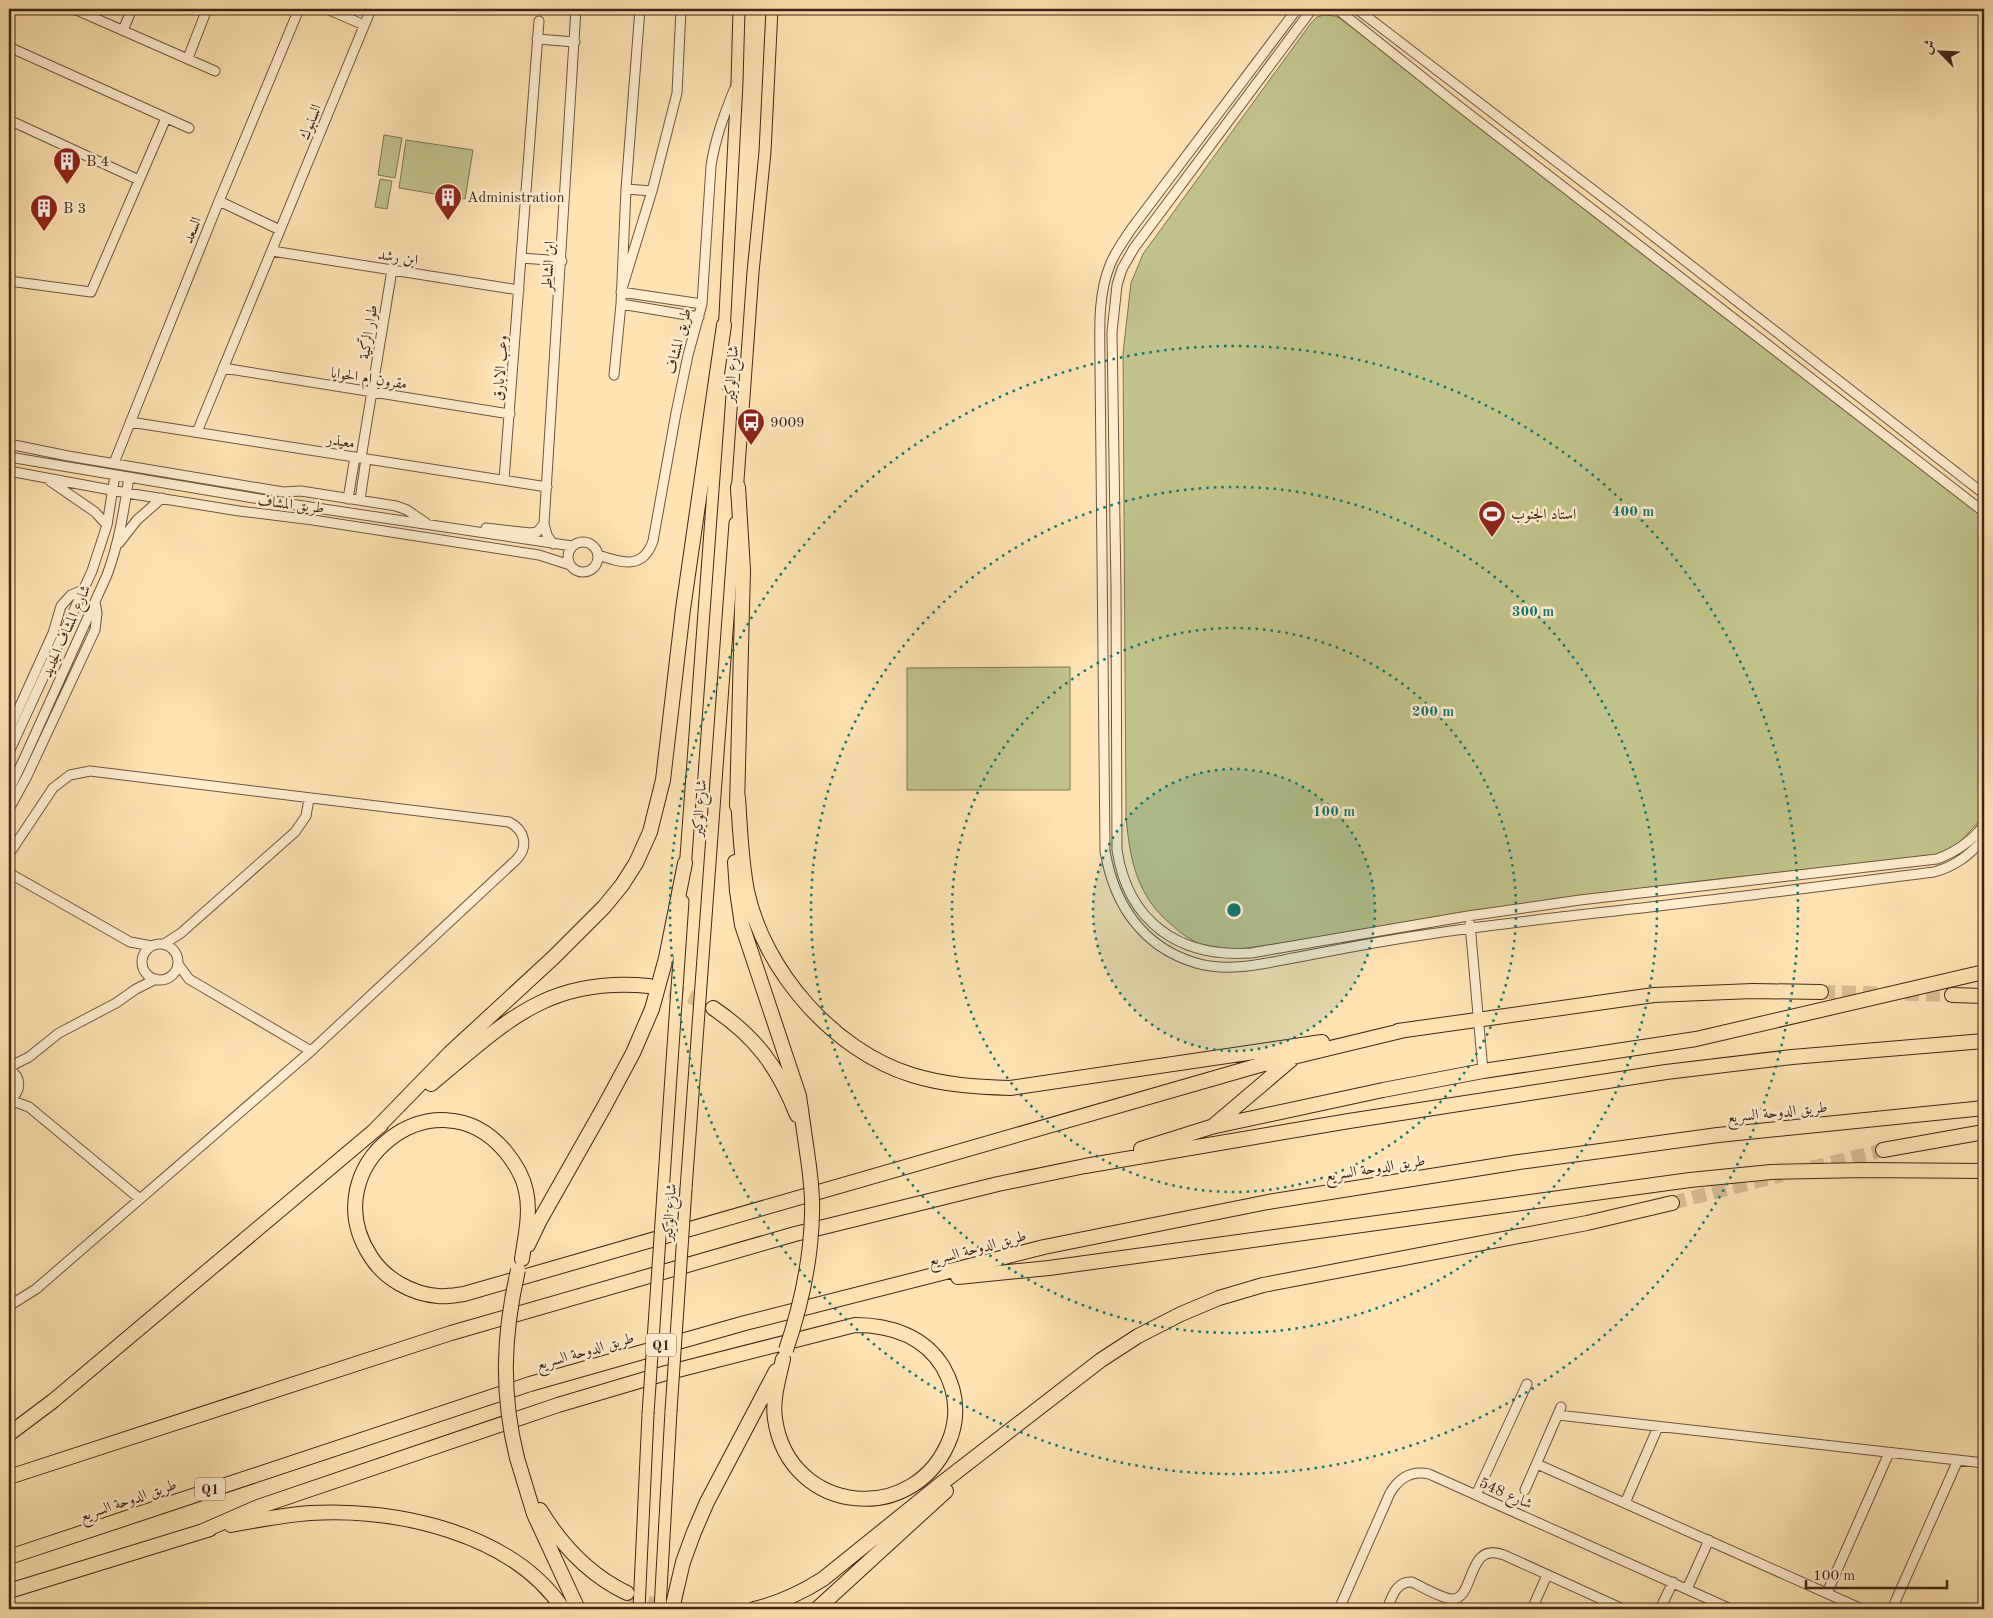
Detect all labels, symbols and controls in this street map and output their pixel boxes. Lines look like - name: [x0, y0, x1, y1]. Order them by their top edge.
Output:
- north arrow: [1916, 28, 1966, 78]
- text: ش: [1920, 38, 1938, 56]
- street label: السنبوك: [297, 102, 325, 142]
- building icon: B 4: [52, 146, 82, 185]
- place label: B 4: [86, 155, 109, 170]
- building icon: Administration: [433, 182, 463, 221]
- place label: Administration: [467, 191, 565, 206]
- building icon: B 3: [29, 193, 59, 232]
- place label: B 3: [63, 202, 86, 217]
- street label: السعد: [181, 215, 205, 246]
- street label: ابن الشاطر: [540, 241, 560, 294]
- street label: ابن رشد: [377, 248, 419, 269]
- street label: طوار الرّكية: [353, 303, 381, 361]
- street label: طريق المشاف: [664, 307, 696, 376]
- street label: وعب الابارق: [492, 335, 512, 402]
- street label: شارع الوكير: [722, 345, 746, 405]
- street label: مقرون ام الحوايا: [329, 366, 408, 397]
- bus stop icon: 9009: [736, 407, 766, 446]
- place label: 9009: [770, 416, 805, 431]
- street label: معيذر: [324, 433, 356, 452]
- street label: طريق المشاف: [257, 494, 325, 518]
- sports icon: استاد الجنوب: [1477, 499, 1507, 538]
- text: 400 m: [1612, 505, 1654, 520]
- place label: استاد الجنوب: [1511, 508, 1576, 523]
- street label: شارع المشاف الجديد: [40, 583, 98, 682]
- text: 300 m: [1512, 605, 1554, 620]
- text: 200 m: [1412, 705, 1454, 720]
- street label: شارع الوكير: [690, 779, 714, 839]
- text: 100 m: [1313, 805, 1355, 820]
- centre of rings: [1225, 901, 1243, 919]
- street label: طريق الدوحة السريع: [1726, 1101, 1829, 1131]
- street label: طريق الدوحة السريع: [1324, 1154, 1427, 1190]
- street label: شارع الوكير: [660, 1183, 684, 1243]
- street label: طريق الدوحة السريع: [927, 1229, 1030, 1275]
- street label: طريق الدوحة السريع: [535, 1331, 638, 1378]
- road number: Q1: [646, 1334, 676, 1356]
- street label: شارع 548: [1475, 1476, 1534, 1516]
- street label: طريق الدوحة السريع: [78, 1478, 180, 1530]
- road number: Q1: [195, 1478, 225, 1500]
- scale bar: [1806, 1558, 1947, 1590]
- text: 100 m: [1813, 1569, 1855, 1584]

